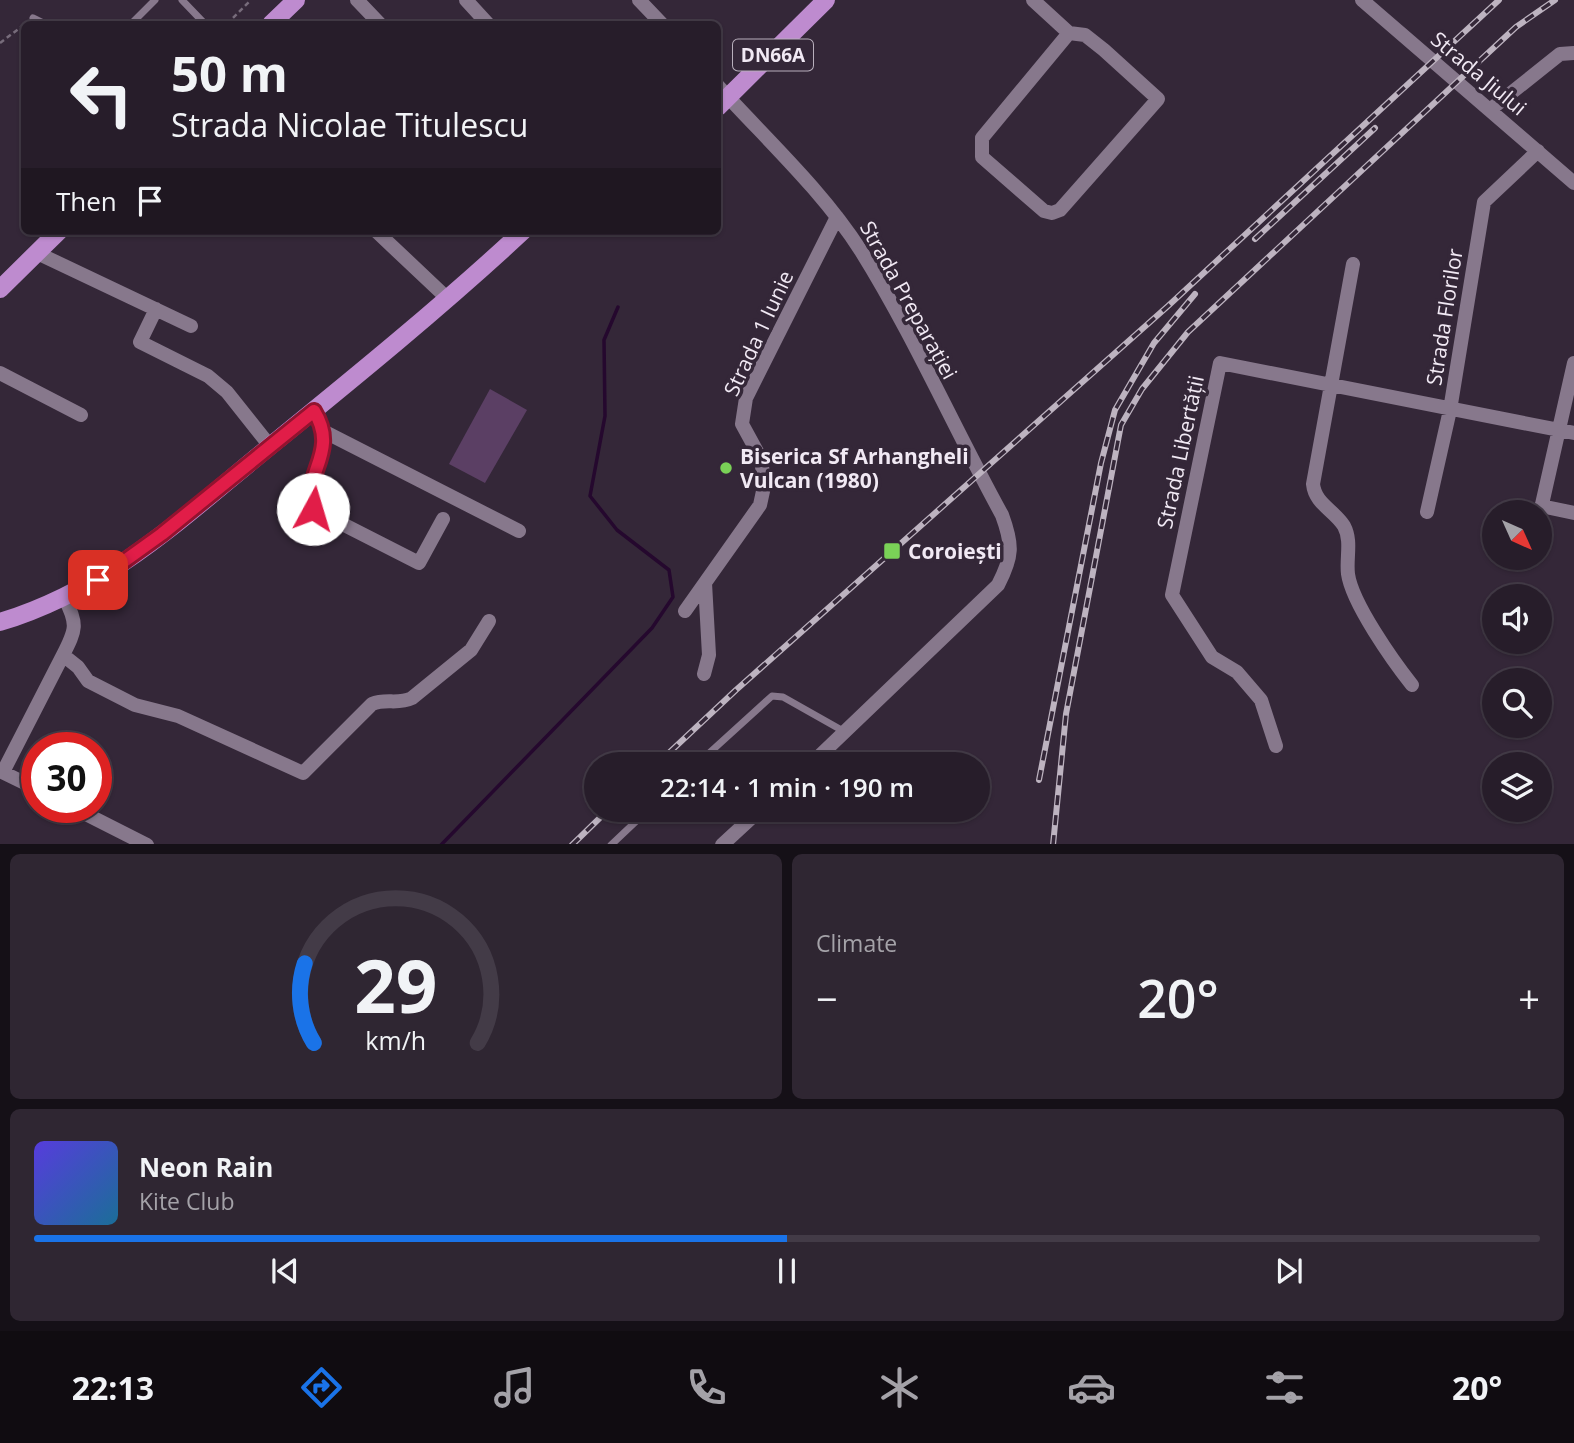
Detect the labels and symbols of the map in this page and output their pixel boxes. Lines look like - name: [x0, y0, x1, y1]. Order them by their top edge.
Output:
- street label: Strada Jiului: [1425, 25, 1533, 121]
- road number: DN66A: [733, 40, 813, 70]
- street label: Strada Preparației: [854, 216, 964, 384]
- street label: Strada Florilor: [1419, 246, 1469, 388]
- street label: Strada 1 Iunie: [717, 266, 799, 400]
- street label: Strada Libertății: [1150, 373, 1210, 531]
- place label: Biserica Sf Arhangheli Vulcan (1980): [740, 442, 969, 494]
- marker: Biserica Sf Arhangheli Vulcan (1980): [718, 460, 734, 476]
- position arrow: [276, 472, 350, 546]
- north arrow: [1482, 500, 1552, 570]
- place label: Coroiești: [908, 537, 1002, 565]
- marker: Coroiești: [882, 541, 902, 561]
- pin: [68, 550, 128, 610]
- speed limit sign: 30: [21, 732, 112, 823]

